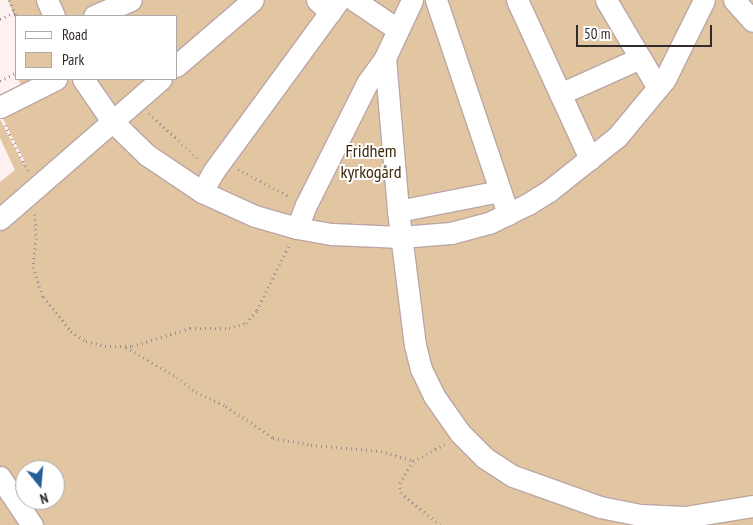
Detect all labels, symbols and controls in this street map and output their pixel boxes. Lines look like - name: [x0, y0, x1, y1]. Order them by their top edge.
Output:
- legend: [15, 15, 178, 80]
- scale bar: [578, 15, 714, 47]
- text: 50 m: [584, 24, 610, 43]
- text: Road: [62, 25, 88, 44]
- text: Park: [62, 50, 84, 69]
- park label: Fridhem kyrkogård: [341, 141, 401, 183]
- north arrow: [15, 460, 65, 510]
- text: N: [38, 489, 50, 508]

